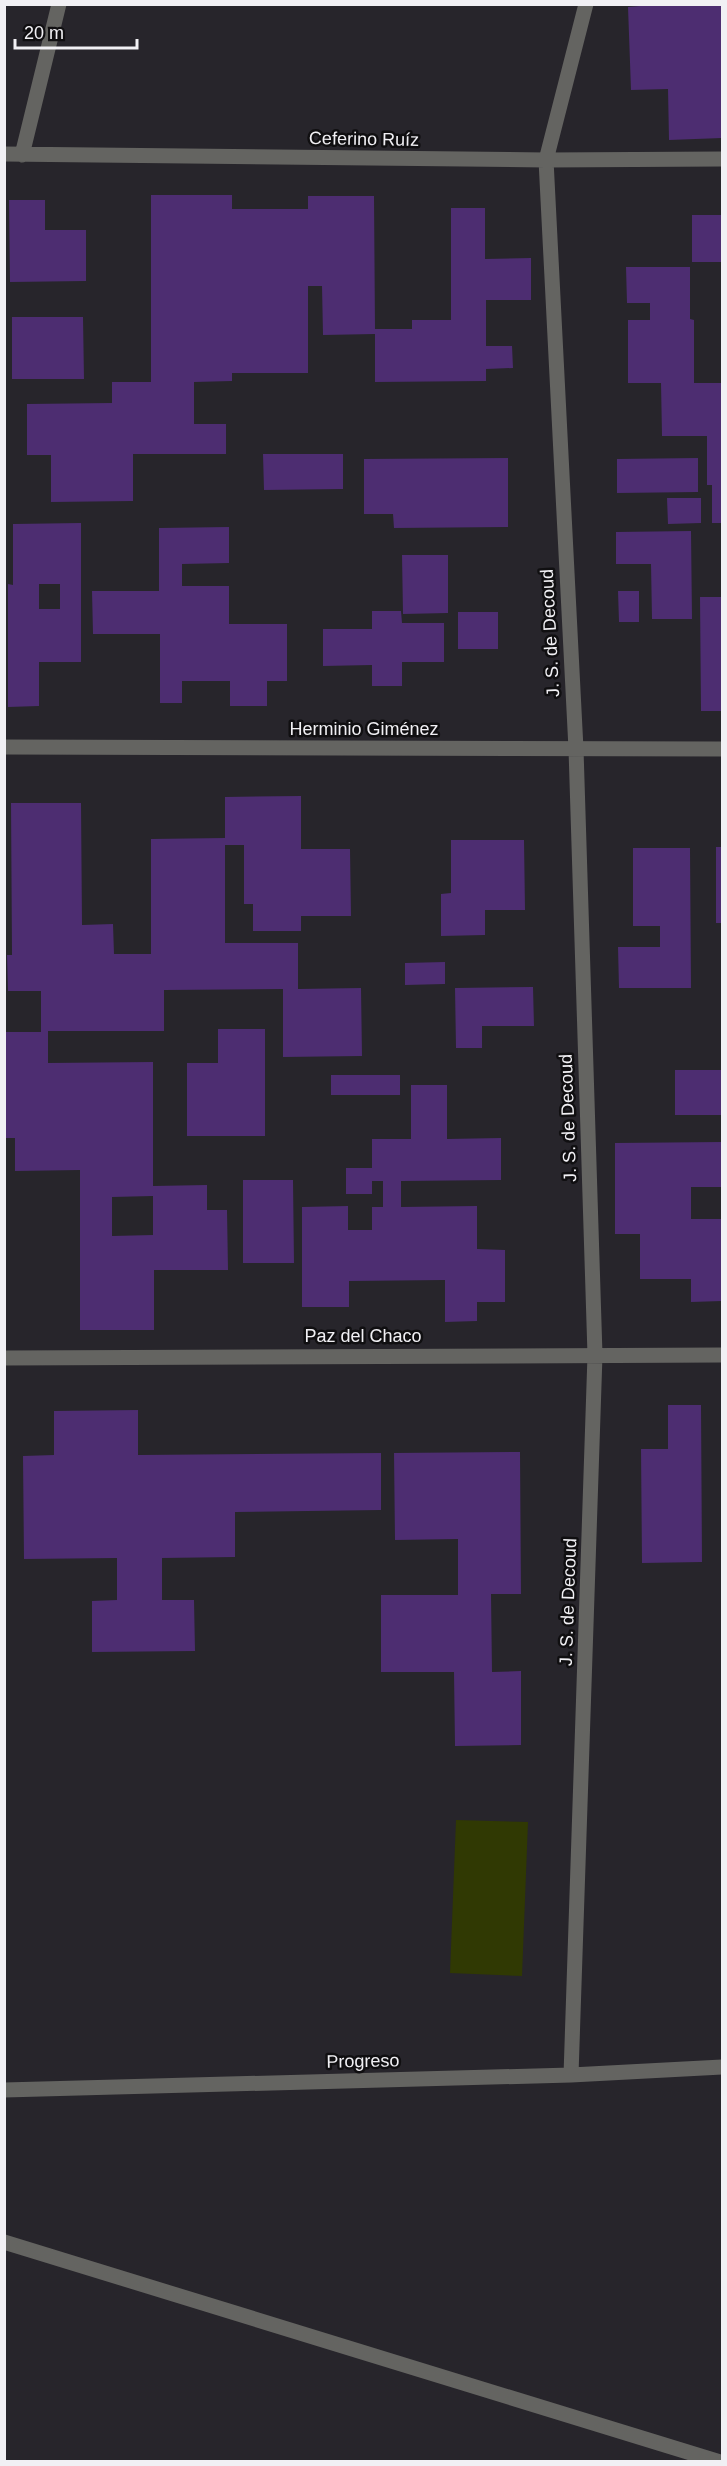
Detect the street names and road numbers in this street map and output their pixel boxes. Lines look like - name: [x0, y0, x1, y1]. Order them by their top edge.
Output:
- street label: Ceferino Ruíz: [309, 128, 419, 150]
- street label: J. S. de Decoud: [537, 569, 563, 697]
- street label: Herminio Giménez: [289, 719, 439, 739]
- street label: J. S. de Decoud: [556, 1054, 580, 1182]
- street label: Paz del Chaco: [304, 1326, 422, 1346]
- street label: J. S. de Decoud: [556, 1538, 580, 1666]
- street label: Progreso: [326, 2050, 400, 2072]

